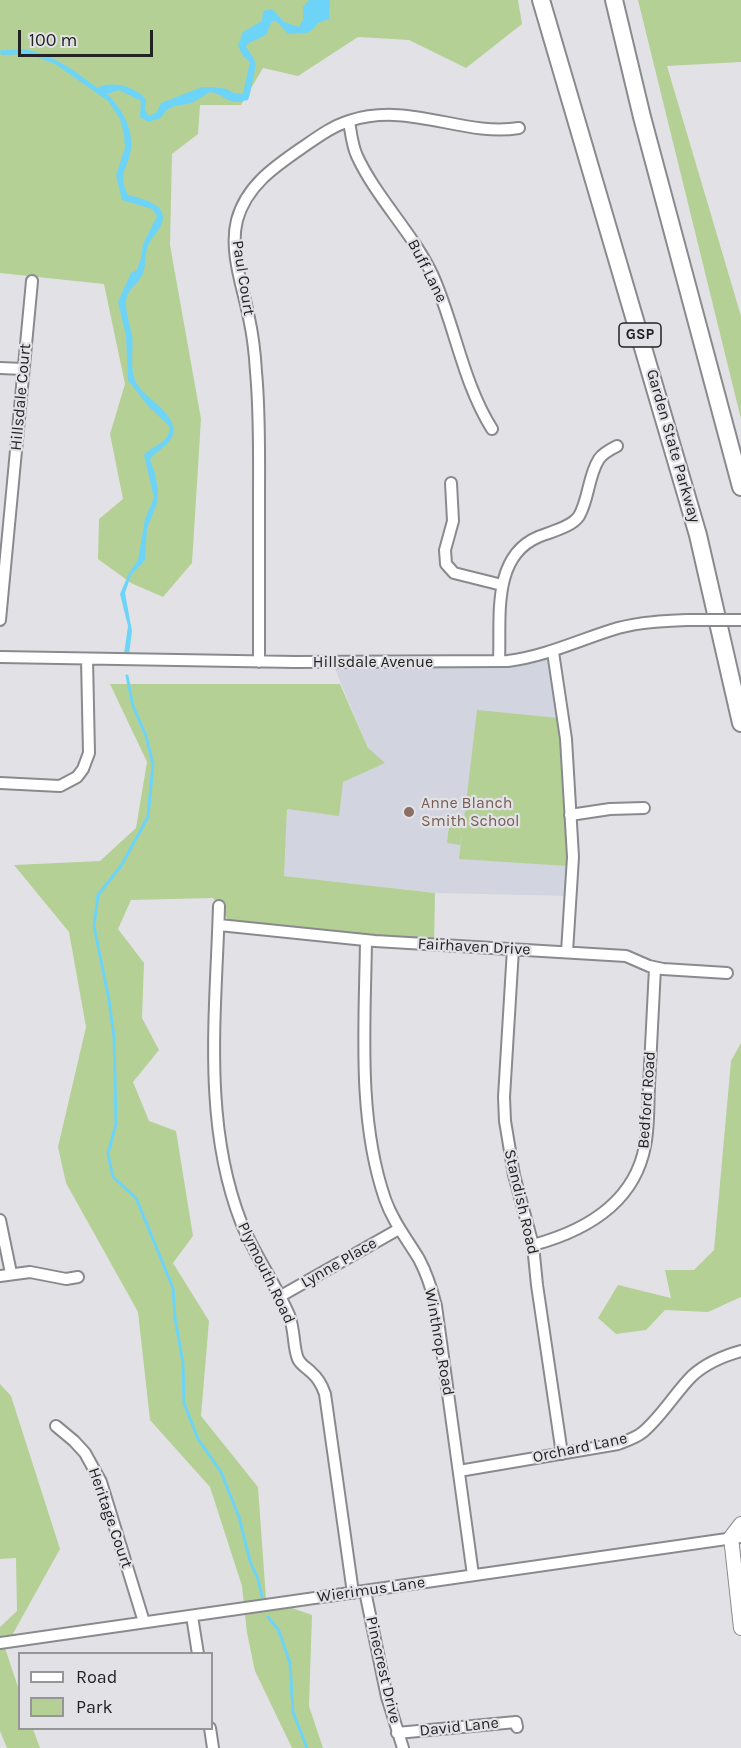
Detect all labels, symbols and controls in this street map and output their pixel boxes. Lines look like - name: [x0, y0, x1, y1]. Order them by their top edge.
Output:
- scale bar: [21, 18, 156, 56]
- text: 100 m: [29, 29, 77, 51]
- street label: Buff Lane: [403, 236, 451, 306]
- street label: Paul Court: [228, 239, 258, 317]
- road number: GSP: [619, 323, 661, 347]
- street label: Hillsdale Court: [7, 343, 35, 451]
- street label: Garden State Parkway: [642, 367, 704, 525]
- street label: Hillsdale Avenue: [313, 652, 433, 672]
- place label: Anne Blanch Smith School: [421, 793, 519, 831]
- marker: Anne Blanch Smith School: [402, 805, 416, 819]
- street label: Fairhaven Drive: [417, 934, 531, 960]
- street label: Bedford Road: [634, 1051, 660, 1149]
- street label: Standish Road: [500, 1148, 542, 1256]
- street label: Plymouth Road: [233, 1219, 299, 1327]
- street label: Lynne Place: [298, 1234, 380, 1292]
- street label: Winthrop Road: [420, 1287, 458, 1397]
- street label: Orchard Lane: [531, 1429, 629, 1467]
- street label: Heritage Court: [84, 1465, 136, 1571]
- street label: Wierimus Lane: [316, 1573, 426, 1607]
- street label: Pinecrest Drive: [361, 1615, 405, 1725]
- legend: [18, 1652, 213, 1730]
- text: Road: [76, 1666, 117, 1688]
- text: Park: [76, 1696, 113, 1718]
- street label: David Lane: [418, 1713, 500, 1741]

